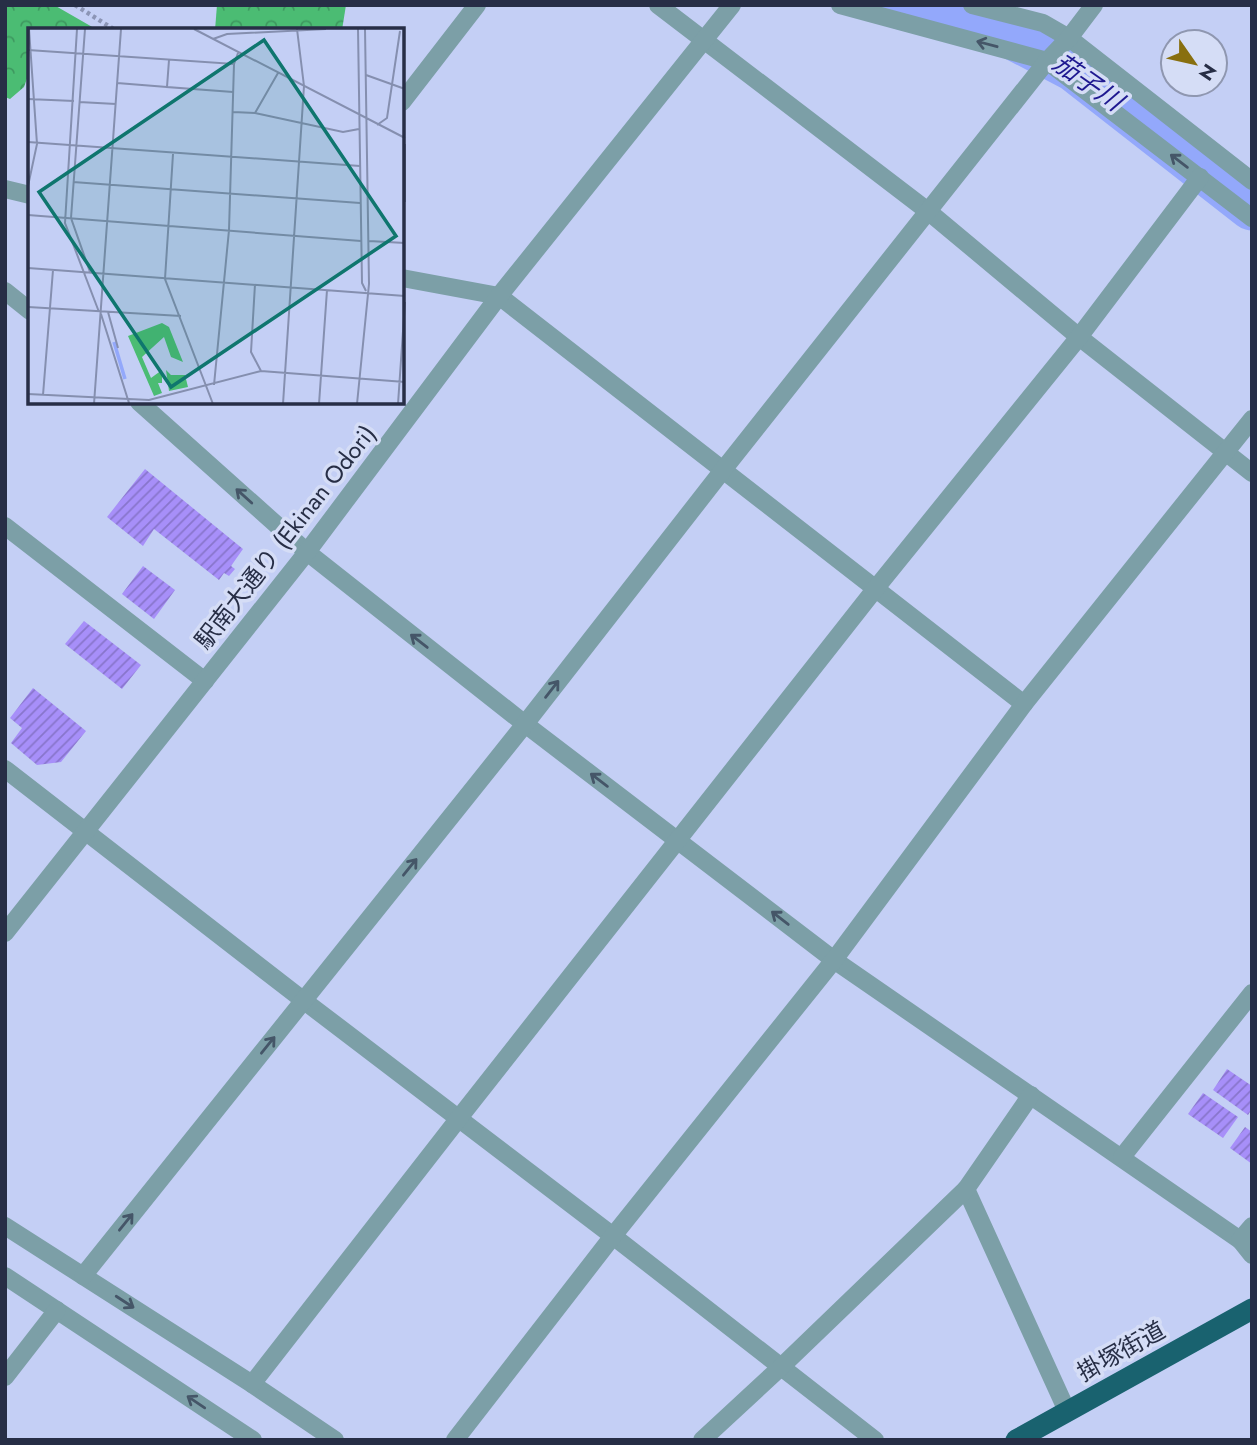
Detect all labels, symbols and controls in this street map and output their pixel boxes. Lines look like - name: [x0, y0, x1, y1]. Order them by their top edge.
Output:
- inset map: [28, 28, 404, 404]
- north arrow: [1159, 28, 1229, 98]
- one-way arrow: [976, 37, 998, 50]
- water label: 茄子川: [1045, 44, 1133, 122]
- text: N: [1192, 58, 1223, 86]
- one-way arrow: [1170, 153, 1188, 168]
- street label: 駅南大通り (Ekinan Odori): [186, 417, 384, 657]
- one-way arrow: [235, 488, 253, 504]
- one-way arrow: [410, 633, 429, 648]
- one-way arrow: [544, 681, 559, 699]
- one-way arrow: [590, 773, 609, 787]
- one-way arrow: [402, 859, 418, 877]
- one-way arrow: [770, 911, 789, 926]
- one-way arrow: [260, 1036, 275, 1054]
- one-way arrow: [118, 1214, 133, 1232]
- one-way arrow: [114, 1296, 134, 1310]
- street label: 掛塚街道: [1071, 1312, 1171, 1390]
- one-way arrow: [186, 1395, 206, 1409]

